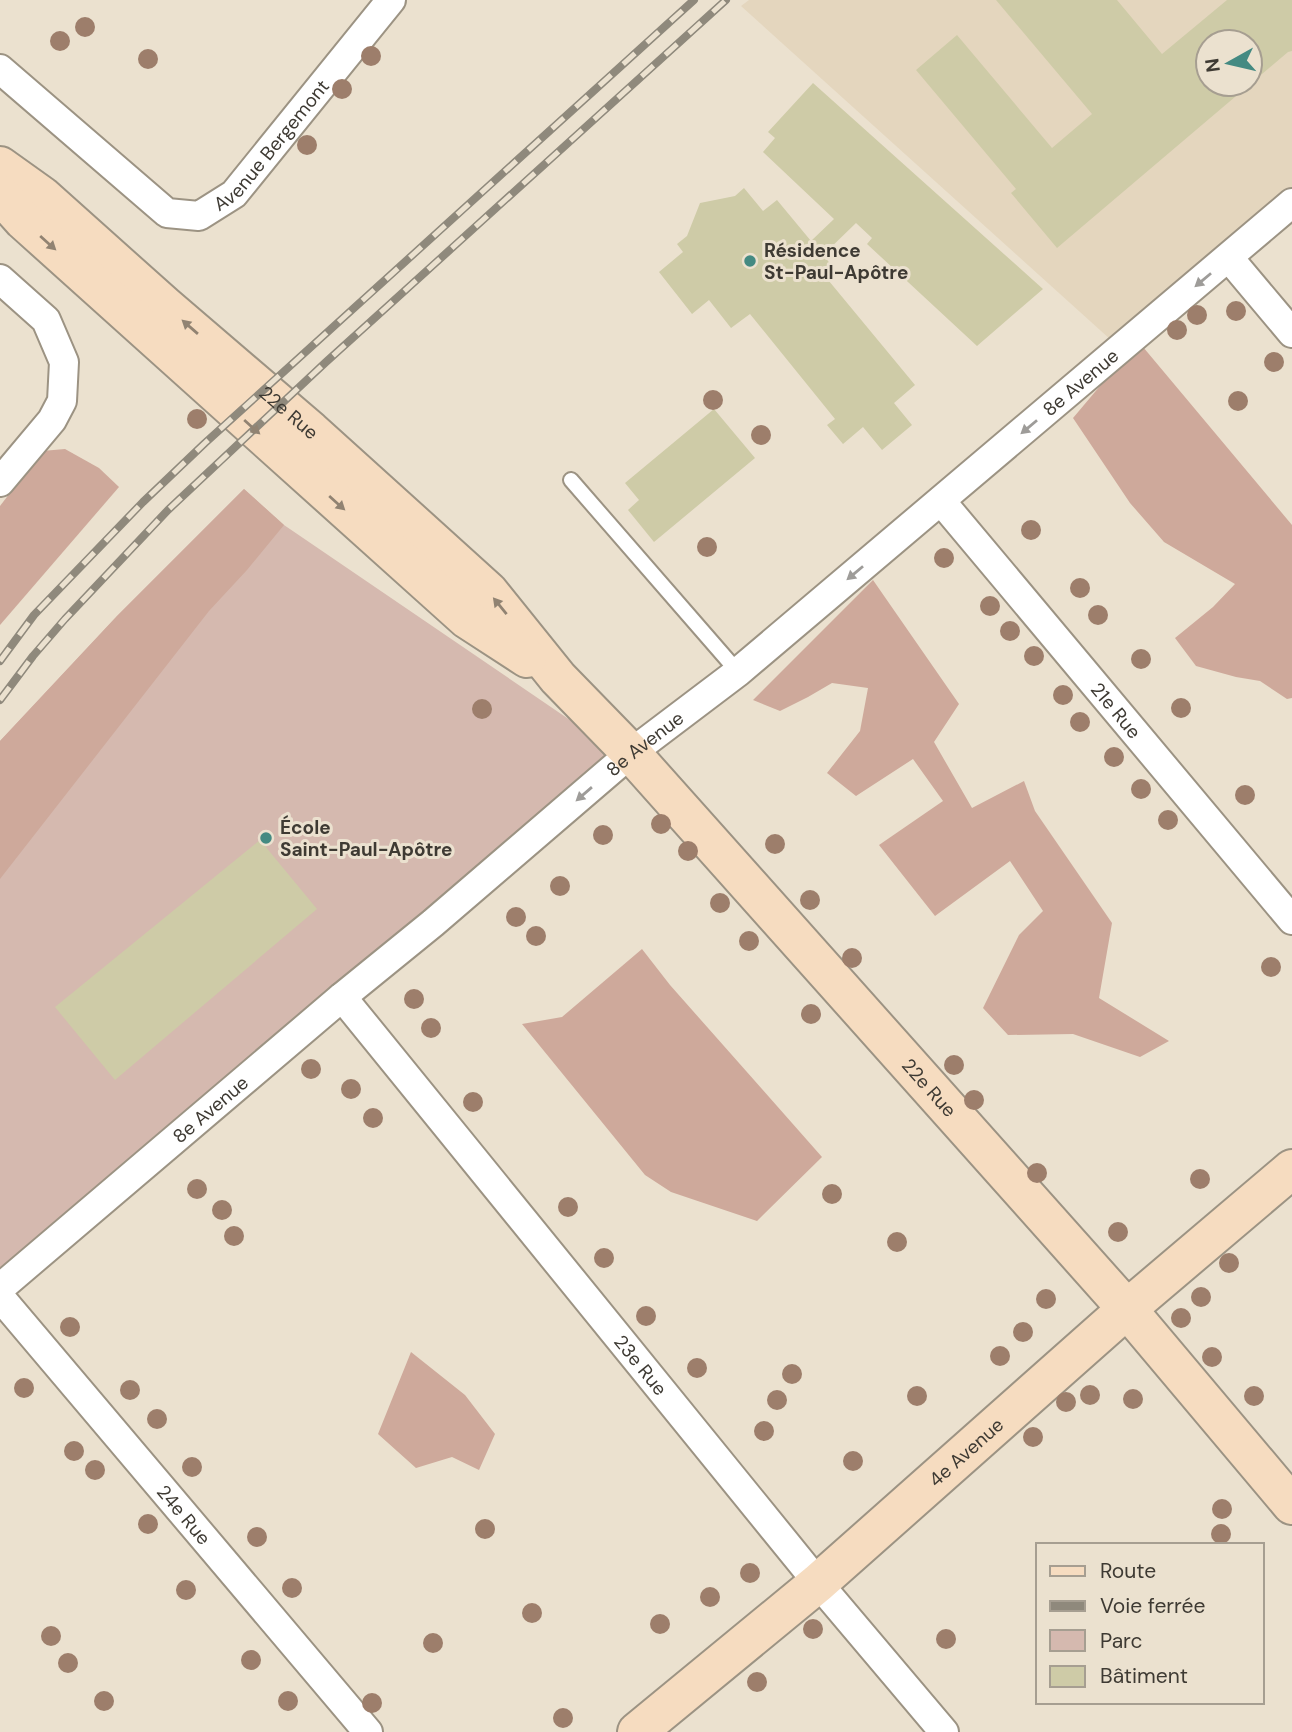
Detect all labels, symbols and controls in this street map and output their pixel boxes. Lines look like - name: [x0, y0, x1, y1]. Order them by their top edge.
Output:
- north arrow: [1194, 28, 1264, 98]
- text: N: [1199, 57, 1226, 74]
- street label: Avenue Bergemont: [209, 74, 334, 216]
- one-way arrow: [39, 234, 56, 250]
- place label: Résidence St-Paul-Apôtre: [764, 238, 908, 285]
- marker: Résidence St-Paul-Apôtre: [742, 253, 758, 269]
- one-way arrow: [1195, 272, 1212, 287]
- one-way arrow: [181, 320, 198, 335]
- street label: 8e Avenue: [1037, 343, 1123, 421]
- street label: 22e Rue: [254, 380, 324, 445]
- one-way arrow: [243, 418, 260, 434]
- one-way arrow: [1020, 419, 1038, 434]
- one-way arrow: [329, 495, 346, 510]
- one-way arrow: [847, 566, 865, 581]
- one-way arrow: [493, 598, 508, 615]
- street label: 21e Rue: [1086, 677, 1147, 743]
- street label: 8e Avenue: [601, 705, 689, 782]
- one-way arrow: [575, 786, 593, 802]
- place label: École Saint-Paul-Apôtre: [280, 815, 452, 862]
- marker: École Saint-Paul-Apôtre: [258, 830, 274, 846]
- street label: 22e Rue: [897, 1053, 962, 1122]
- street label: 8e Avenue: [167, 1070, 253, 1148]
- street label: 23e Rue: [609, 1329, 673, 1400]
- street label: 4e Avenue: [923, 1412, 1009, 1492]
- street label: 24e Rue: [152, 1479, 217, 1550]
- legend: [1036, 1543, 1264, 1704]
- text: Route: [1100, 1557, 1156, 1585]
- text: Voie ferrée: [1100, 1592, 1205, 1620]
- text: Parc: [1100, 1627, 1143, 1655]
- text: Bâtiment: [1100, 1662, 1188, 1690]

